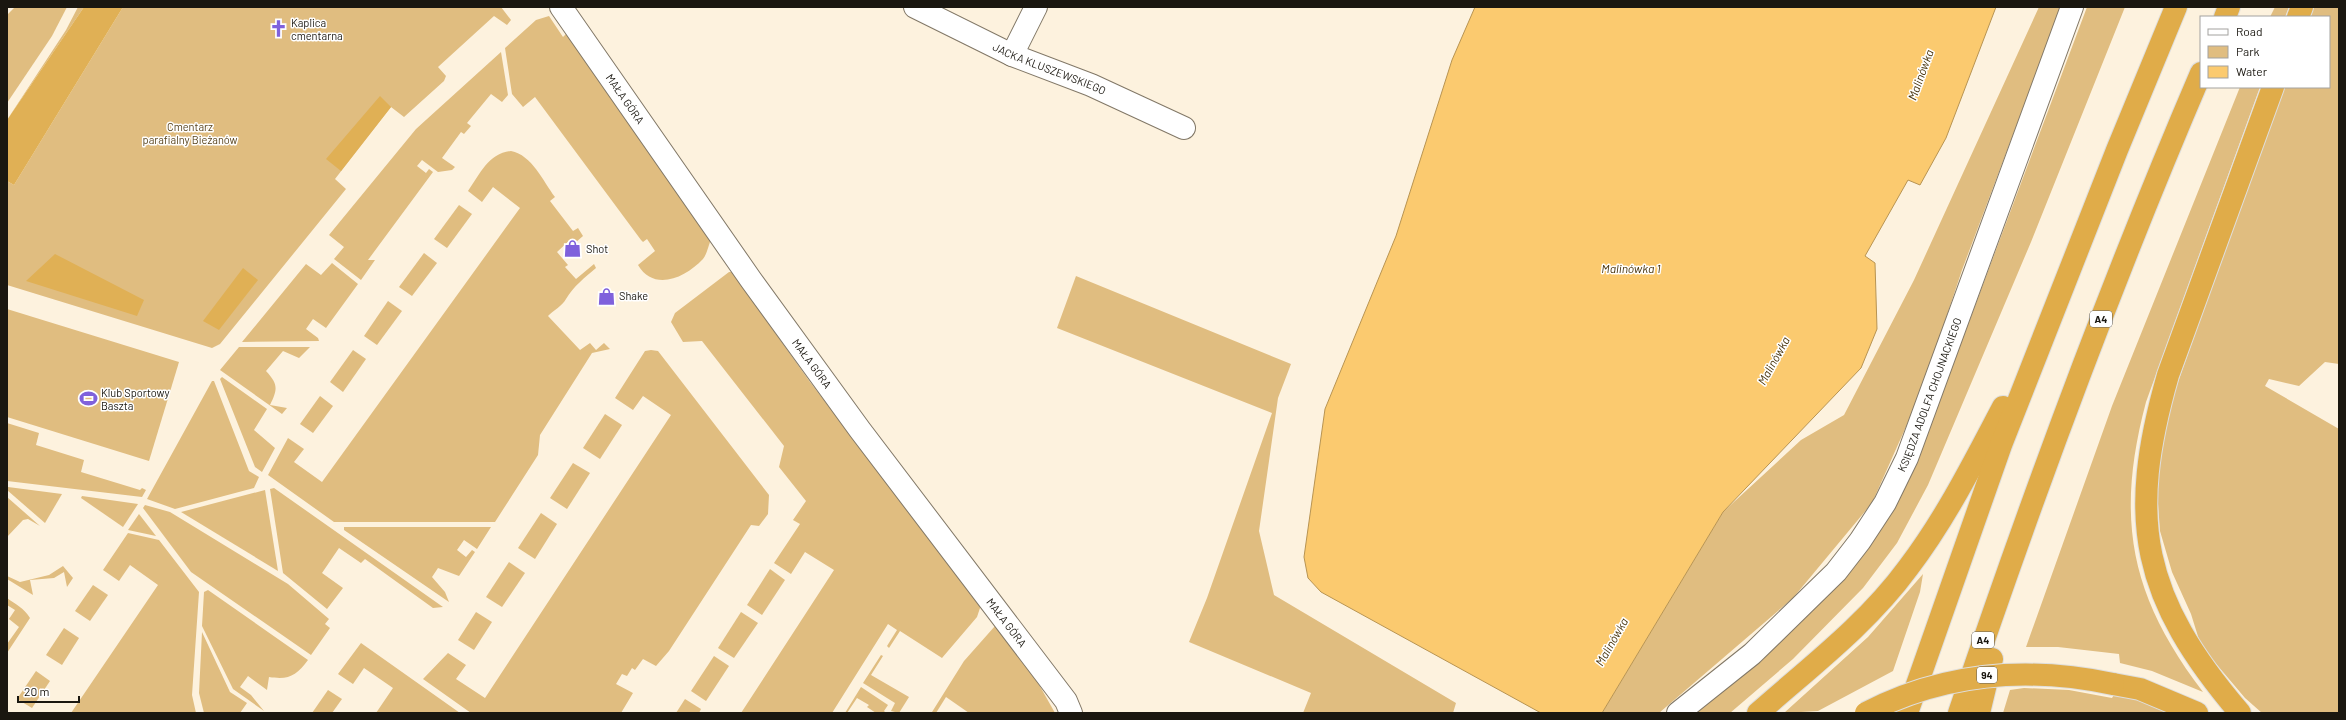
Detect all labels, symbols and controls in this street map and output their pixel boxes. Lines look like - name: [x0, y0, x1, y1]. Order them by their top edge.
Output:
- place label: Kaplica cmentarna: [291, 16, 343, 42]
- legend: [2200, 16, 2330, 88]
- church icon: Kaplica cmentarna: [268, 19, 288, 39]
- text: Road: [2236, 24, 2263, 38]
- street label: JACKA KLUSZEWSKIEGO: [991, 40, 1108, 97]
- text: Park: [2236, 44, 2260, 58]
- water label: Malinówka: [1904, 47, 1936, 102]
- text: Water: [2236, 64, 2268, 78]
- street label: MAŁA GÓRA: [604, 71, 647, 126]
- park label: Cmentarz parafialny Bieżanów: [143, 120, 237, 146]
- shop icon: Shot: [563, 239, 583, 259]
- place label: Shot: [586, 242, 608, 255]
- water label: Malinówka 1: [1601, 261, 1661, 275]
- shop icon: Shake: [596, 286, 616, 306]
- place label: Shake: [619, 289, 648, 302]
- road number: A4: [2090, 311, 2112, 327]
- street label: KSIĘDZA ADOLFA CHOJNACKIEGO: [1894, 316, 1964, 474]
- water label: Malinówka: [1754, 334, 1792, 387]
- street label: MAŁA GÓRA: [790, 336, 835, 391]
- place label: Klub Sportowy Baszta: [101, 386, 170, 412]
- sports icon: Klub Sportowy Baszta: [78, 389, 98, 409]
- street label: MAŁA GÓRA: [984, 595, 1030, 650]
- water label: Malinówka: [1592, 615, 1630, 668]
- road number: A4: [1972, 632, 1994, 648]
- road number: 94: [1977, 667, 1997, 683]
- scale bar: [18, 678, 79, 704]
- text: 20 m: [24, 684, 50, 698]

